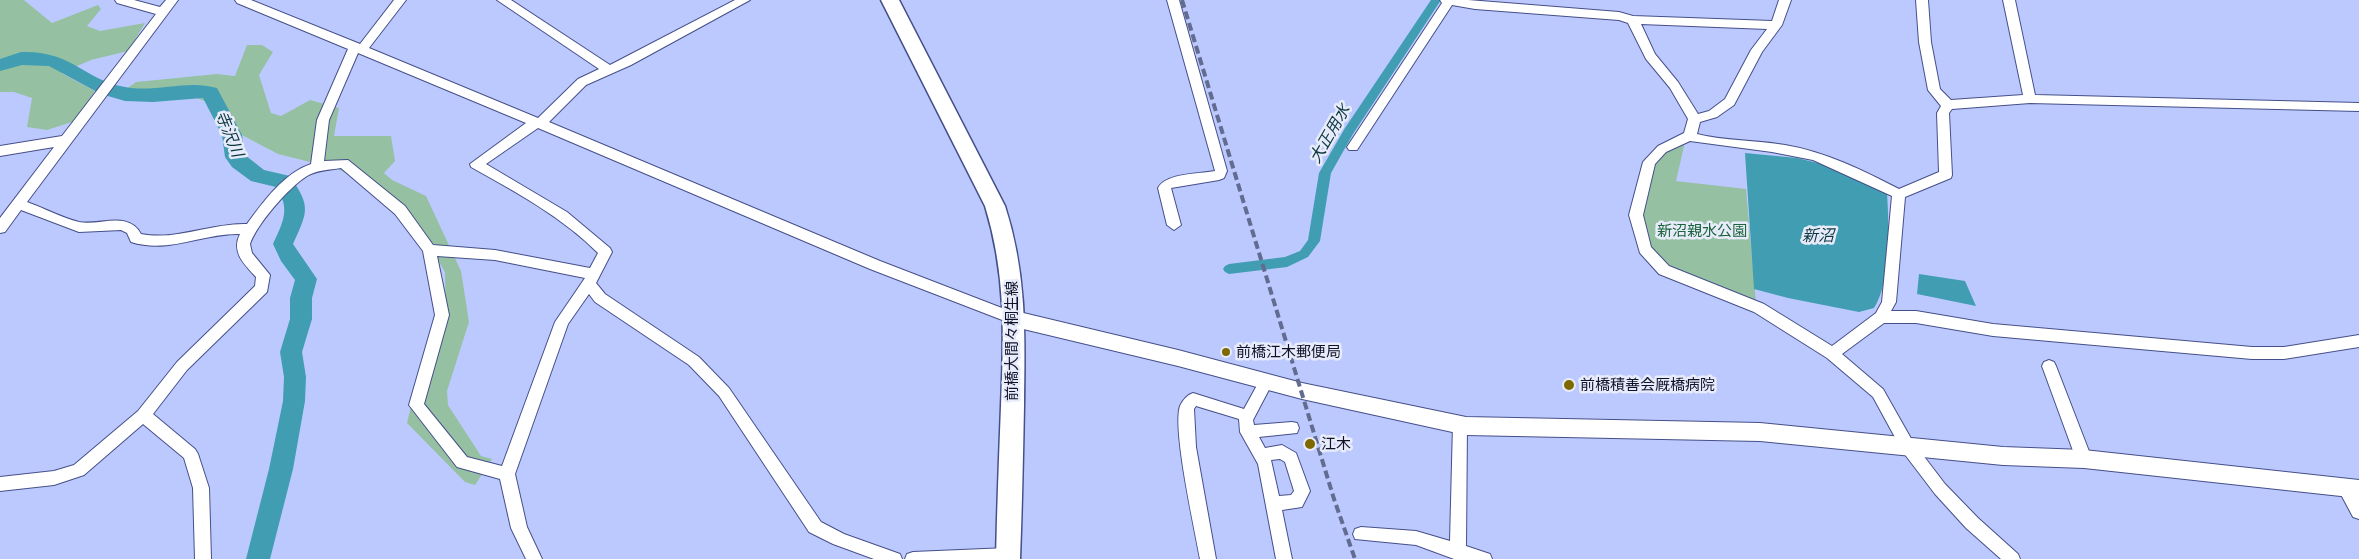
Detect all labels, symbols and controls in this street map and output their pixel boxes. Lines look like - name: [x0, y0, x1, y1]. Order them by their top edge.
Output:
- water label: 大正用水: [1306, 101, 1354, 167]
- water label: 寺沢川: [211, 108, 247, 160]
- park label: 新沼親水公園: [1657, 222, 1747, 240]
- water label: 新沼: [1802, 226, 1834, 246]
- street label: 前橋大間々桐生線: [1003, 281, 1021, 401]
- place label: 前橋江木郵便局: [1236, 343, 1341, 361]
- marker: 前橋江木郵便局: [1220, 346, 1232, 358]
- place label: 前橋積善会厩橋病院: [1580, 376, 1715, 394]
- marker: 前橋積善会厩橋病院: [1562, 378, 1576, 392]
- place label: 江木: [1321, 435, 1351, 453]
- marker: 江木: [1303, 437, 1317, 451]

